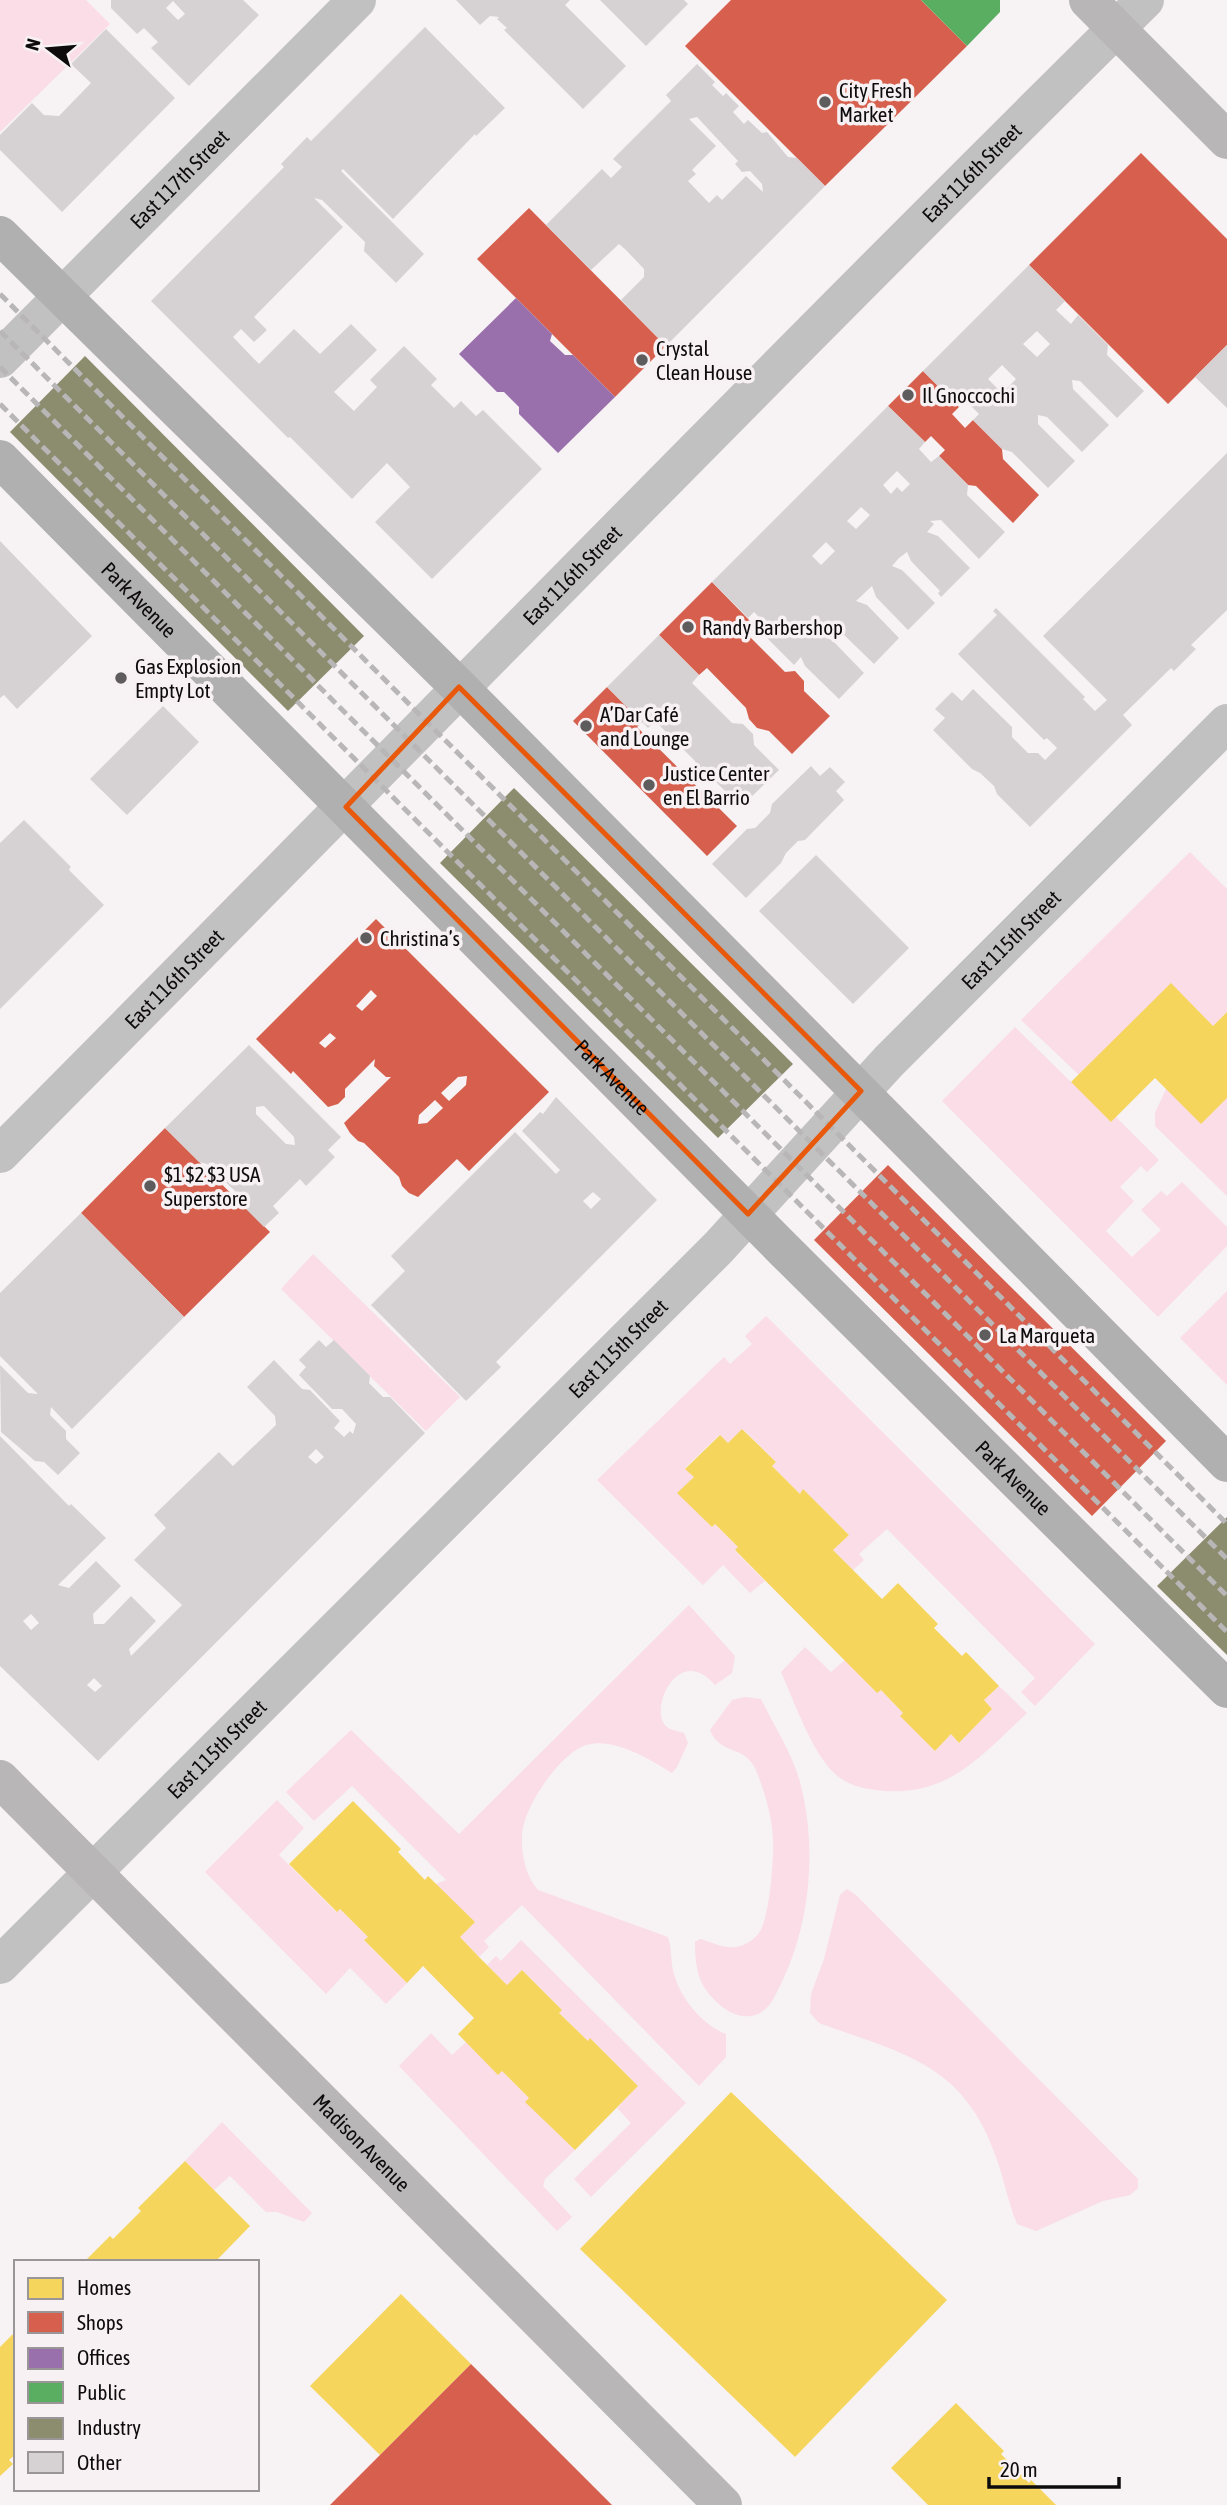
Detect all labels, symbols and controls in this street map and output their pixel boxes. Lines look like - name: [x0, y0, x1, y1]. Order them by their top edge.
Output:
- north arrow: [14, 14, 84, 84]
- text: N: [21, 36, 45, 53]
- place label: City Fresh Market: [839, 78, 912, 126]
- marker: City Fresh Market: [817, 94, 833, 110]
- street label: East 116th Street: [917, 118, 1026, 227]
- street label: East 117th Street: [125, 124, 233, 233]
- place label: Crystal Clean House: [656, 336, 752, 384]
- marker: Crystal Clean House: [634, 352, 650, 368]
- place label: Il Gnoccochi: [922, 383, 1015, 407]
- marker: Il Gnoccochi: [900, 387, 916, 403]
- street label: East 116th Street: [518, 520, 626, 630]
- street label: Park Avenue: [97, 557, 182, 642]
- place label: Randy Barbershop: [702, 615, 843, 639]
- marker: Randy Barbershop: [680, 619, 696, 635]
- place label: Gas Explosion Empty Lot: [135, 654, 241, 702]
- marker: Gas Explosion Empty Lot: [113, 670, 129, 686]
- place label: A’Dar Café and Lounge: [600, 702, 689, 750]
- marker: A’Dar Café and Lounge: [578, 718, 594, 734]
- place label: Justice Center en El Barrio: [663, 761, 770, 809]
- marker: Justice Center en El Barrio: [641, 777, 657, 793]
- street label: East 115th Street: [956, 885, 1065, 994]
- street label: East 116th Street: [120, 924, 228, 1033]
- place label: Christina’s: [380, 926, 460, 950]
- marker: Christina’s: [358, 930, 374, 946]
- street label: Park Avenue: [570, 1034, 655, 1120]
- place label: $1 $2 $3 USA Superstore: [164, 1162, 261, 1210]
- marker: $1 $2 $3 USA Superstore: [142, 1178, 158, 1194]
- street label: East 115th Street: [563, 1294, 672, 1403]
- place label: La Marqueta: [999, 1323, 1095, 1347]
- marker: La Marqueta: [977, 1327, 993, 1343]
- street label: Park Avenue: [971, 1435, 1056, 1520]
- street label: East 115th Street: [162, 1694, 271, 1803]
- street label: Madison Avenue: [309, 2089, 415, 2196]
- legend: [14, 2260, 259, 2491]
- text: Homes: [77, 2275, 131, 2299]
- text: Shops: [77, 2310, 123, 2334]
- text: Offices: [77, 2345, 130, 2369]
- text: Public: [77, 2380, 126, 2404]
- text: Industry: [77, 2415, 141, 2439]
- scale bar: [989, 2446, 1118, 2490]
- text: Other: [77, 2450, 122, 2474]
- text: 20 m: [1000, 2457, 1038, 2481]

